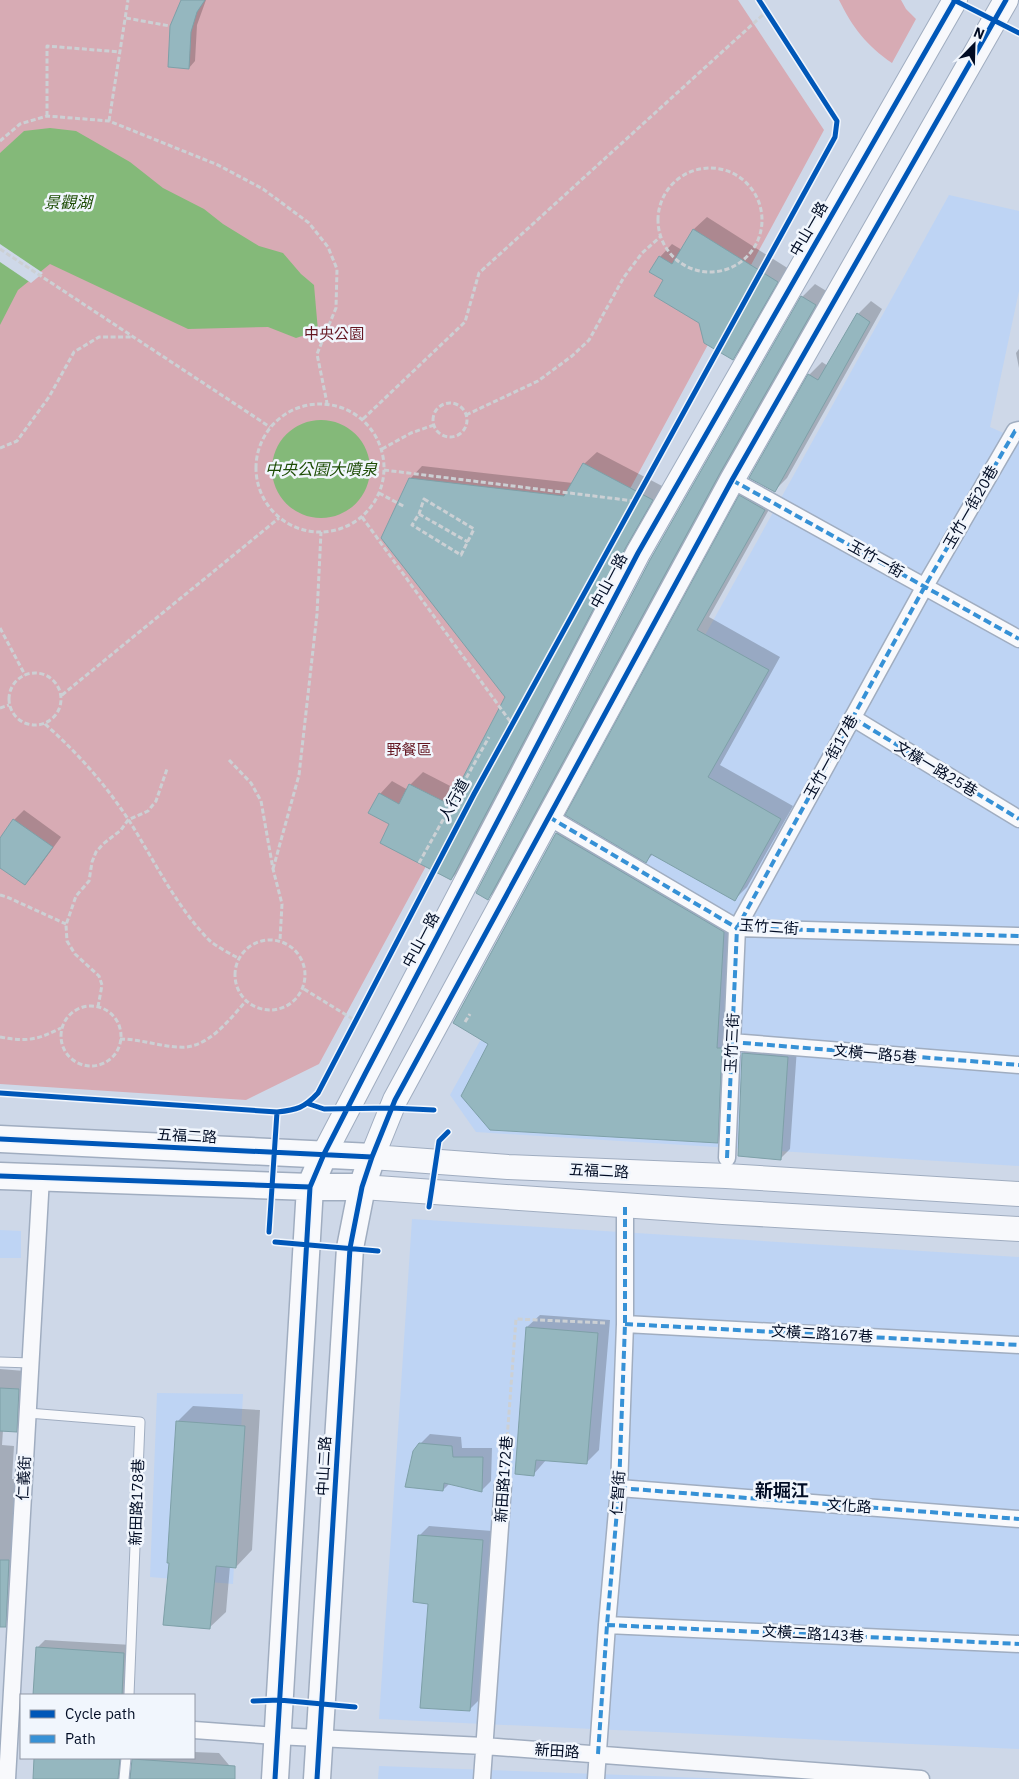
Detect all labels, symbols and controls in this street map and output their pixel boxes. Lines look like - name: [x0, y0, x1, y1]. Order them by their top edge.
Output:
- north arrow: [949, 20, 999, 70]
- text: N: [971, 23, 987, 43]
- water label: 景觀湖: [44, 192, 95, 212]
- street label: 中山一路: [785, 198, 832, 259]
- park label: 中央公園: [304, 324, 364, 343]
- water label: 中央公園大噴泉: [265, 459, 378, 479]
- street label: 玉竹一街20巷: [939, 462, 1002, 552]
- street label: 玉竹一街: [845, 536, 907, 581]
- street label: 中山一路: [586, 550, 631, 612]
- street label: 玉竹一街17巷: [800, 711, 861, 802]
- street label: 文橫一路25巷: [891, 736, 981, 801]
- park label: 野餐區: [386, 740, 432, 759]
- street label: 人行道: [434, 775, 473, 824]
- street label: 中山一路: [398, 909, 443, 971]
- street label: 玉竹二街: [738, 915, 800, 938]
- street label: 玉竹三街: [720, 1013, 743, 1073]
- street label: 文橫一路5巷: [832, 1040, 918, 1067]
- street label: 五福二路: [157, 1124, 217, 1147]
- street label: 五福二路: [569, 1159, 629, 1182]
- street label: 文橫二路167巷: [771, 1321, 873, 1346]
- street label: 新田路172巷: [491, 1435, 516, 1523]
- street label: 中山二路: [312, 1436, 335, 1496]
- street label: 仁義街: [13, 1455, 34, 1501]
- street label: 新田路178巷: [125, 1458, 148, 1546]
- street label: 仁智街: [606, 1470, 629, 1516]
- district label: 新堀江: [755, 1479, 809, 1502]
- street label: 文化路: [826, 1494, 872, 1517]
- street label: 文橫二路143巷: [762, 1621, 864, 1646]
- legend: [20, 1694, 195, 1759]
- text: Cycle path: [65, 1704, 136, 1723]
- text: Path: [65, 1729, 96, 1748]
- street label: 新田路: [534, 1739, 580, 1762]

